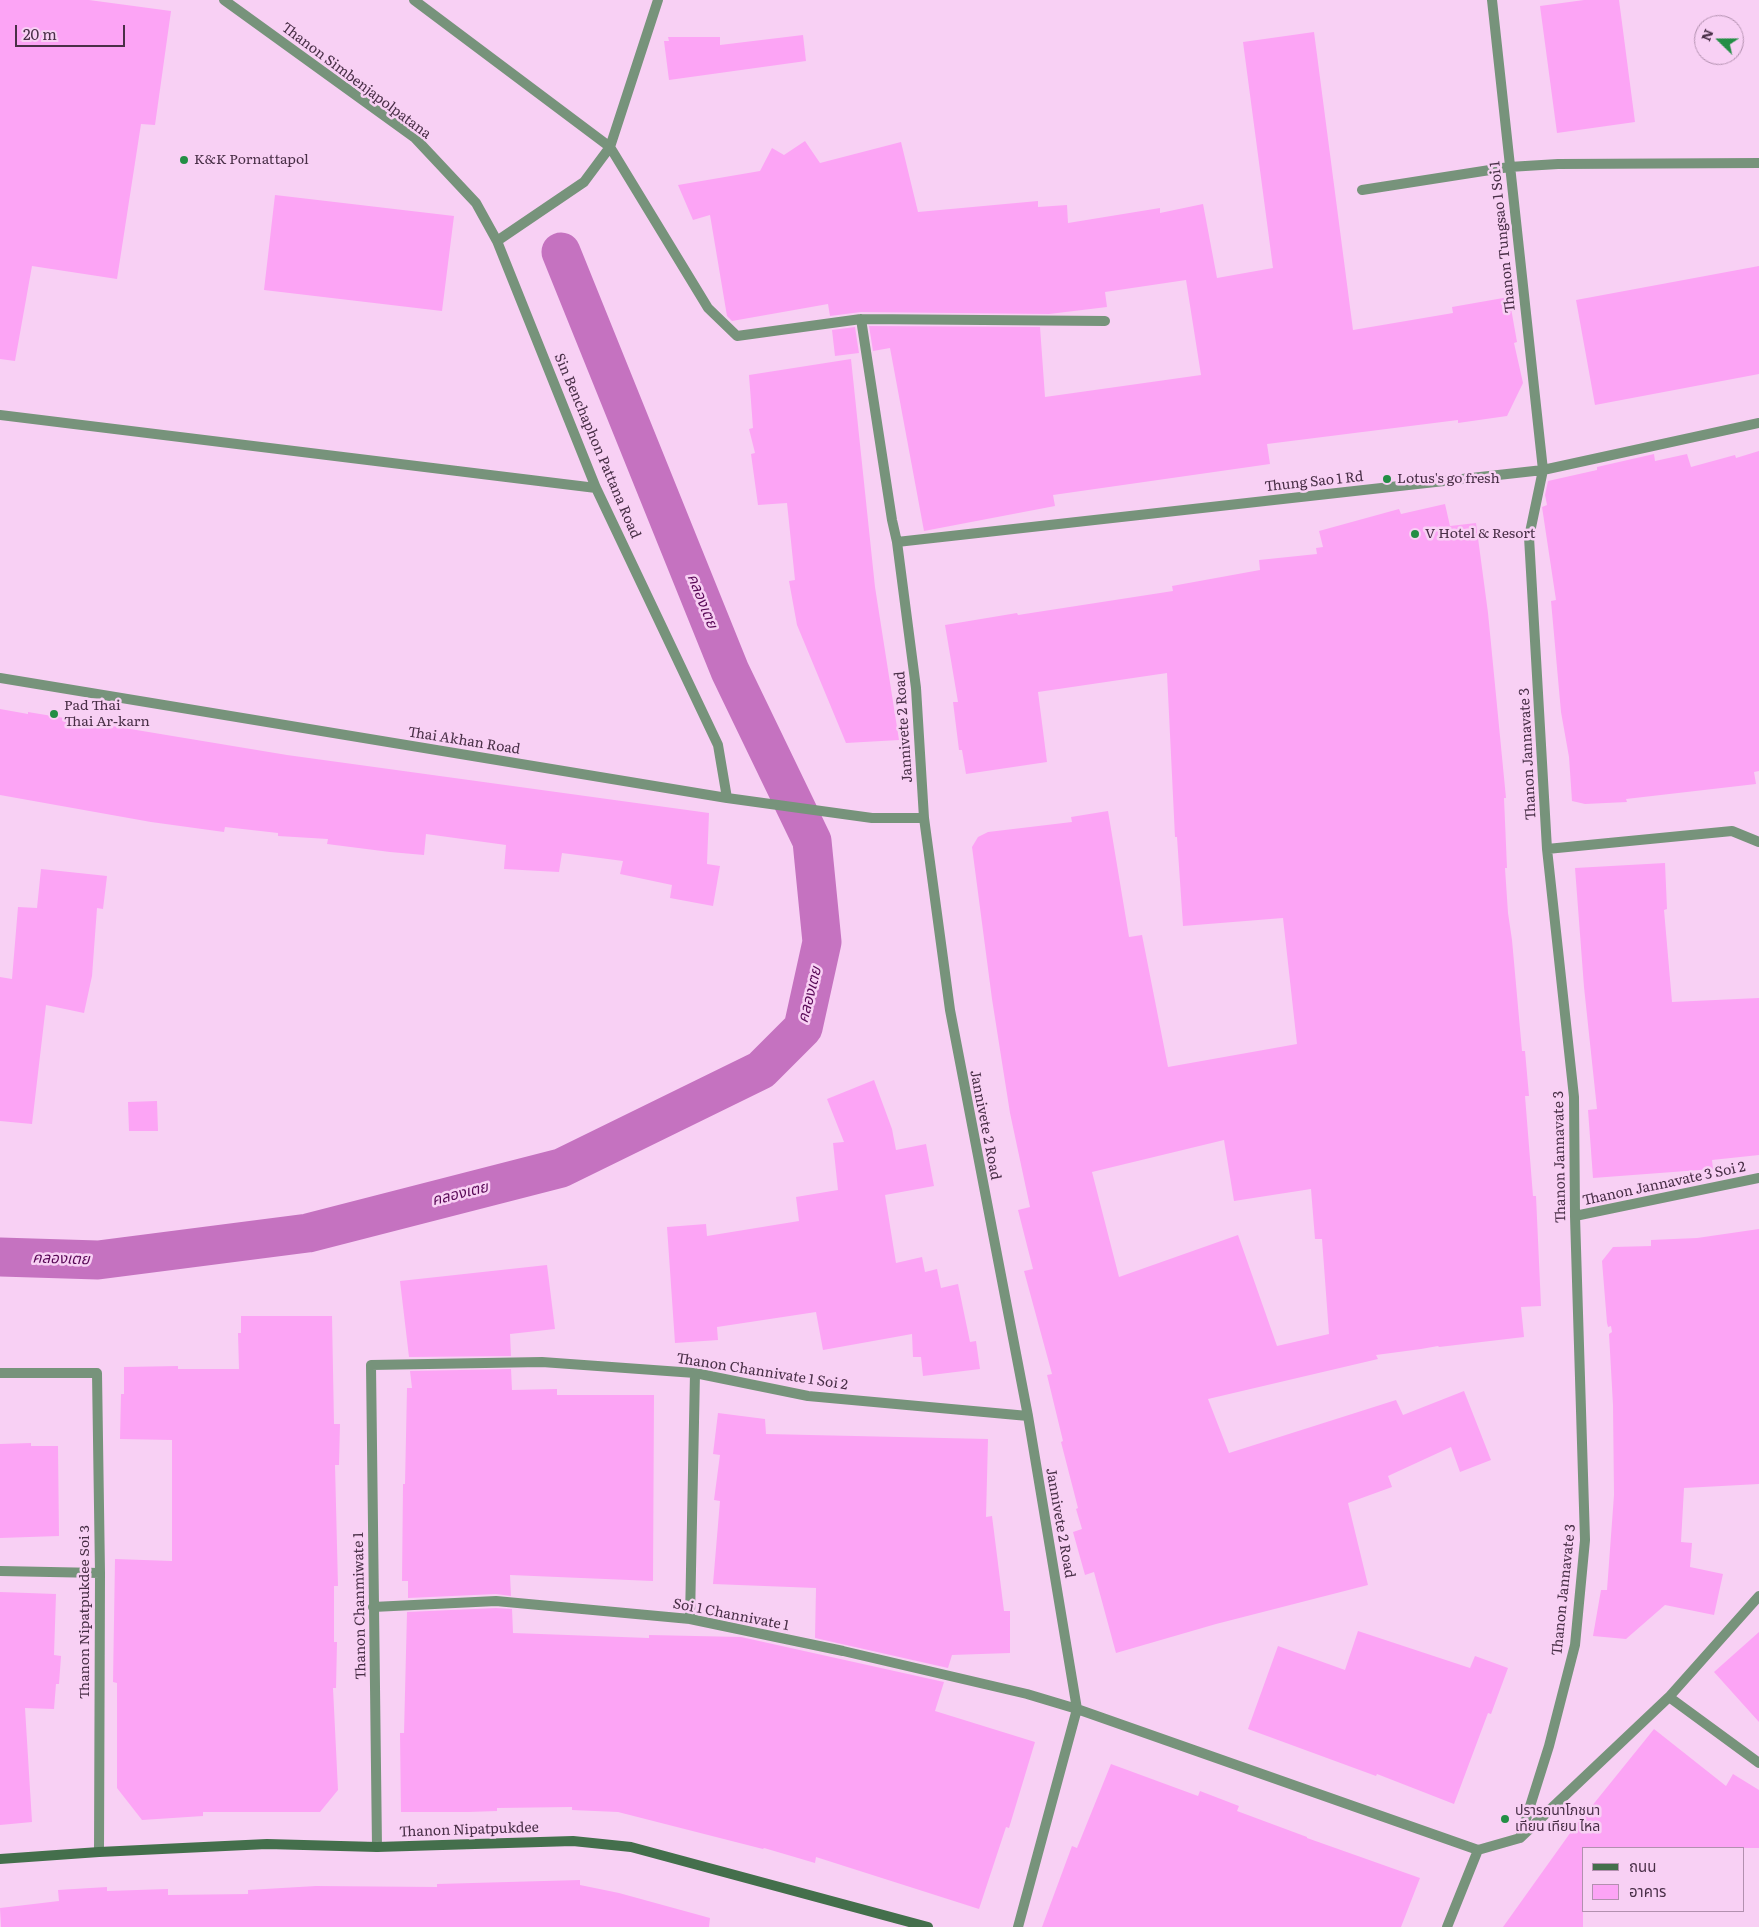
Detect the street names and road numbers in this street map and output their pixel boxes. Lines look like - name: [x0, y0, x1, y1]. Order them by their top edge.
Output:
- street label: Thanon Simbenjapolpatana: [278, 19, 434, 143]
- street label: Thanon Tungsao 1 Soi 1: [1487, 160, 1519, 314]
- street label: Sin Benchaphon Pattana Road: [550, 351, 644, 541]
- street label: Thung Sao 1 Rd: [1264, 468, 1364, 496]
- street label: Jannivete 2 Road: [892, 671, 916, 783]
- street label: Thanon Jannavate 3: [1516, 687, 1540, 821]
- street label: Thai Akhan Road: [406, 724, 522, 758]
- street label: Jannivete 2 Road: [966, 1069, 1004, 1181]
- street label: Thanon Jannavate 3: [1550, 1091, 1570, 1223]
- street label: Thanon Jannavate 3 Soi 2: [1581, 1158, 1747, 1210]
- street label: Thanon Channivate 1 Soi 2: [675, 1350, 849, 1394]
- street label: Jannivete 2 Road: [1042, 1466, 1078, 1580]
- street label: Thanon Jannavate 3: [1549, 1523, 1579, 1657]
- street label: Thanon Nipatpukdee Soi 3: [77, 1525, 93, 1699]
- street label: Thanon Chanmiwate 1: [350, 1532, 370, 1680]
- street label: Soi 1 Channivate 1: [671, 1595, 791, 1635]
- street label: Thanon Nipatpukdee: [399, 1819, 539, 1841]

